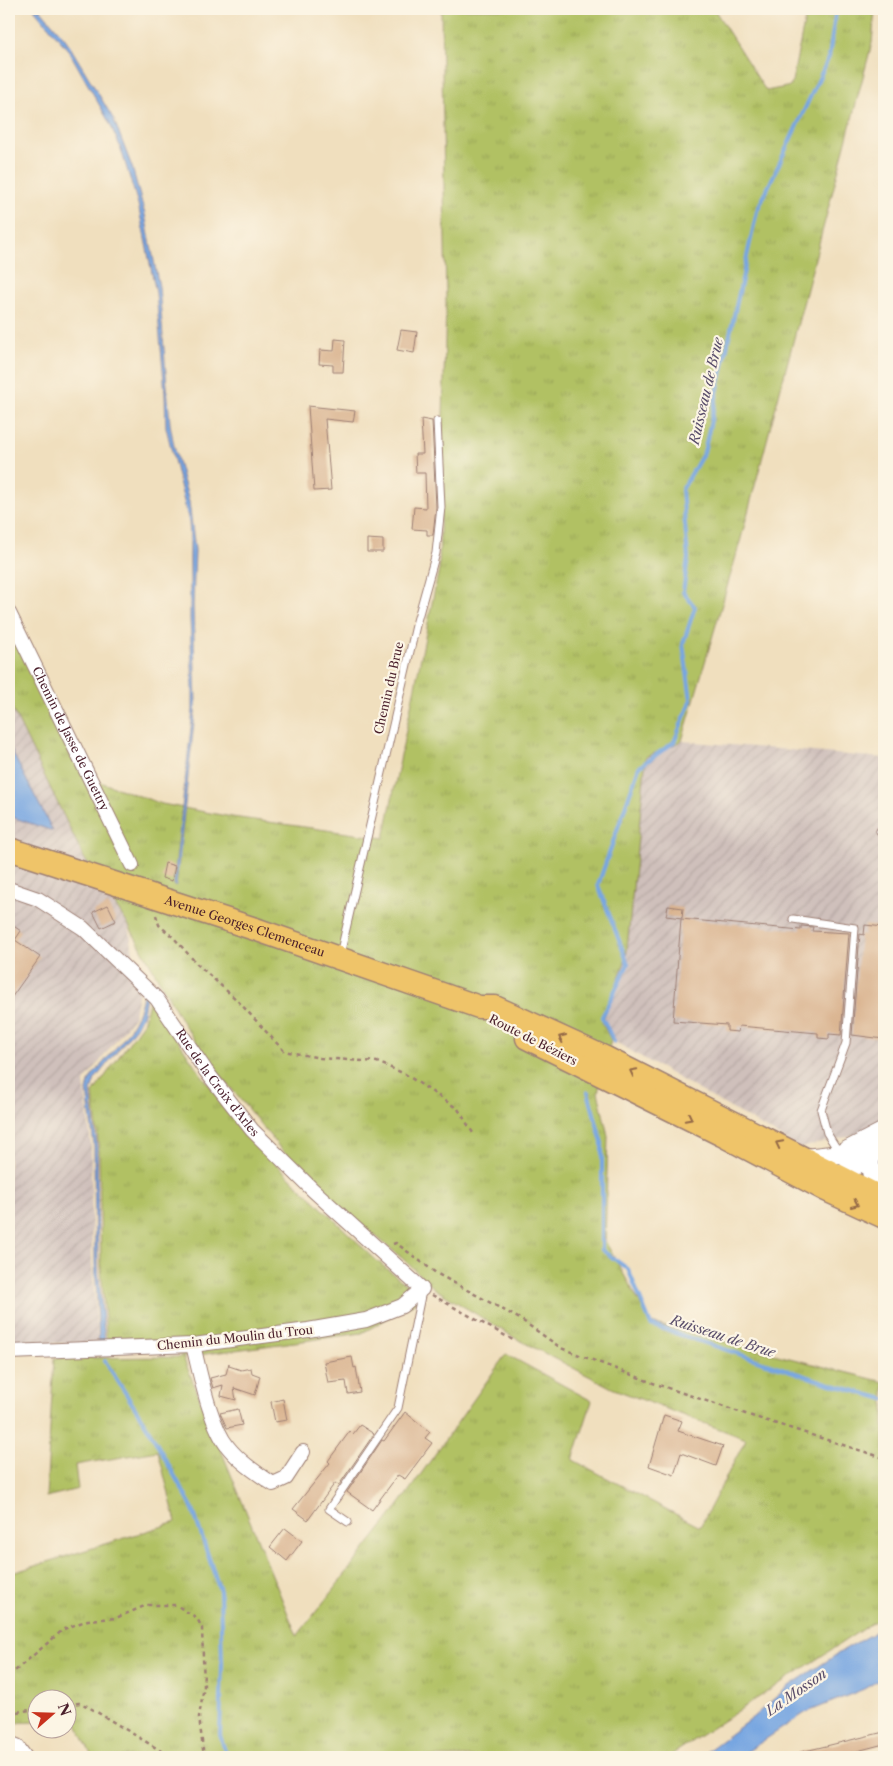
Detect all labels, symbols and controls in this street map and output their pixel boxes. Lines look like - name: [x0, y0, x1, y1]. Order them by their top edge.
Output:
- water label: Ruisseau de Brue: [685, 335, 727, 447]
- street label: Chemin du Brue: [371, 640, 407, 736]
- street label: Chemin de Jasse de Guettry: [29, 664, 112, 813]
- street label: Avenue Georges Clemenceau: [162, 892, 327, 960]
- street label: Route de Béziers: [487, 1011, 580, 1068]
- street label: Rue de la Croix d'Arles: [173, 1026, 262, 1140]
- one-way arrow: [558, 1033, 567, 1044]
- one-way arrow: [629, 1068, 638, 1078]
- one-way arrow: [683, 1112, 692, 1122]
- one-way arrow: [775, 1141, 784, 1151]
- one-way arrow: [850, 1197, 859, 1208]
- water label: Ruisseau de Brue: [667, 1310, 779, 1362]
- street label: Chemin du Moulin du Trou: [156, 1322, 314, 1353]
- water label: La Mosson: [761, 1664, 830, 1720]
- north arrow: [28, 1688, 78, 1738]
- text: N: [54, 1701, 75, 1718]

